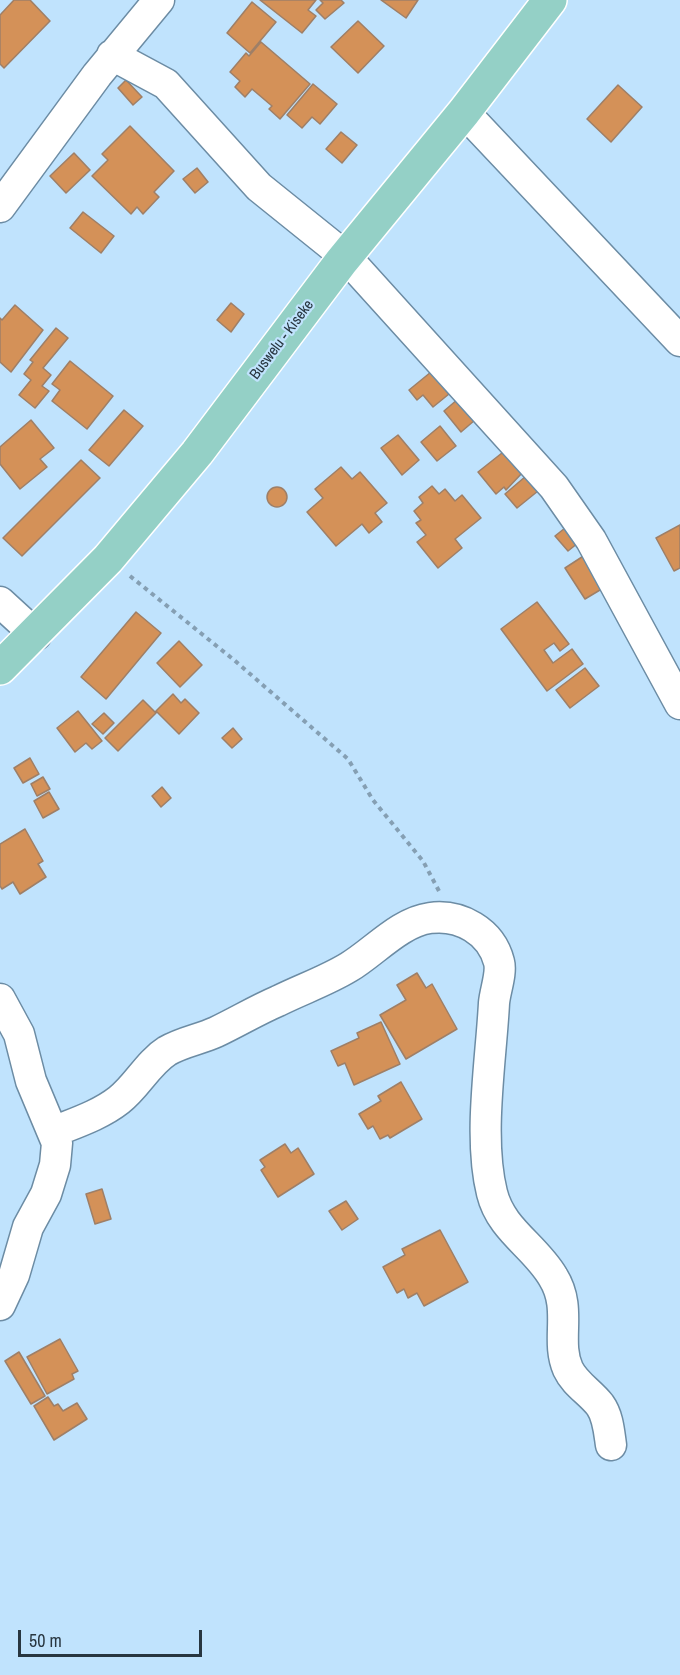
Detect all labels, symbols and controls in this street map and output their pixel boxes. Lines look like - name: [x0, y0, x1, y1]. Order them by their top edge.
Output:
- street label: Buswelu - Kiseke: [246, 297, 318, 383]
- scale bar: [21, 1618, 206, 1656]
- text: 50 m: [29, 1628, 62, 1653]

